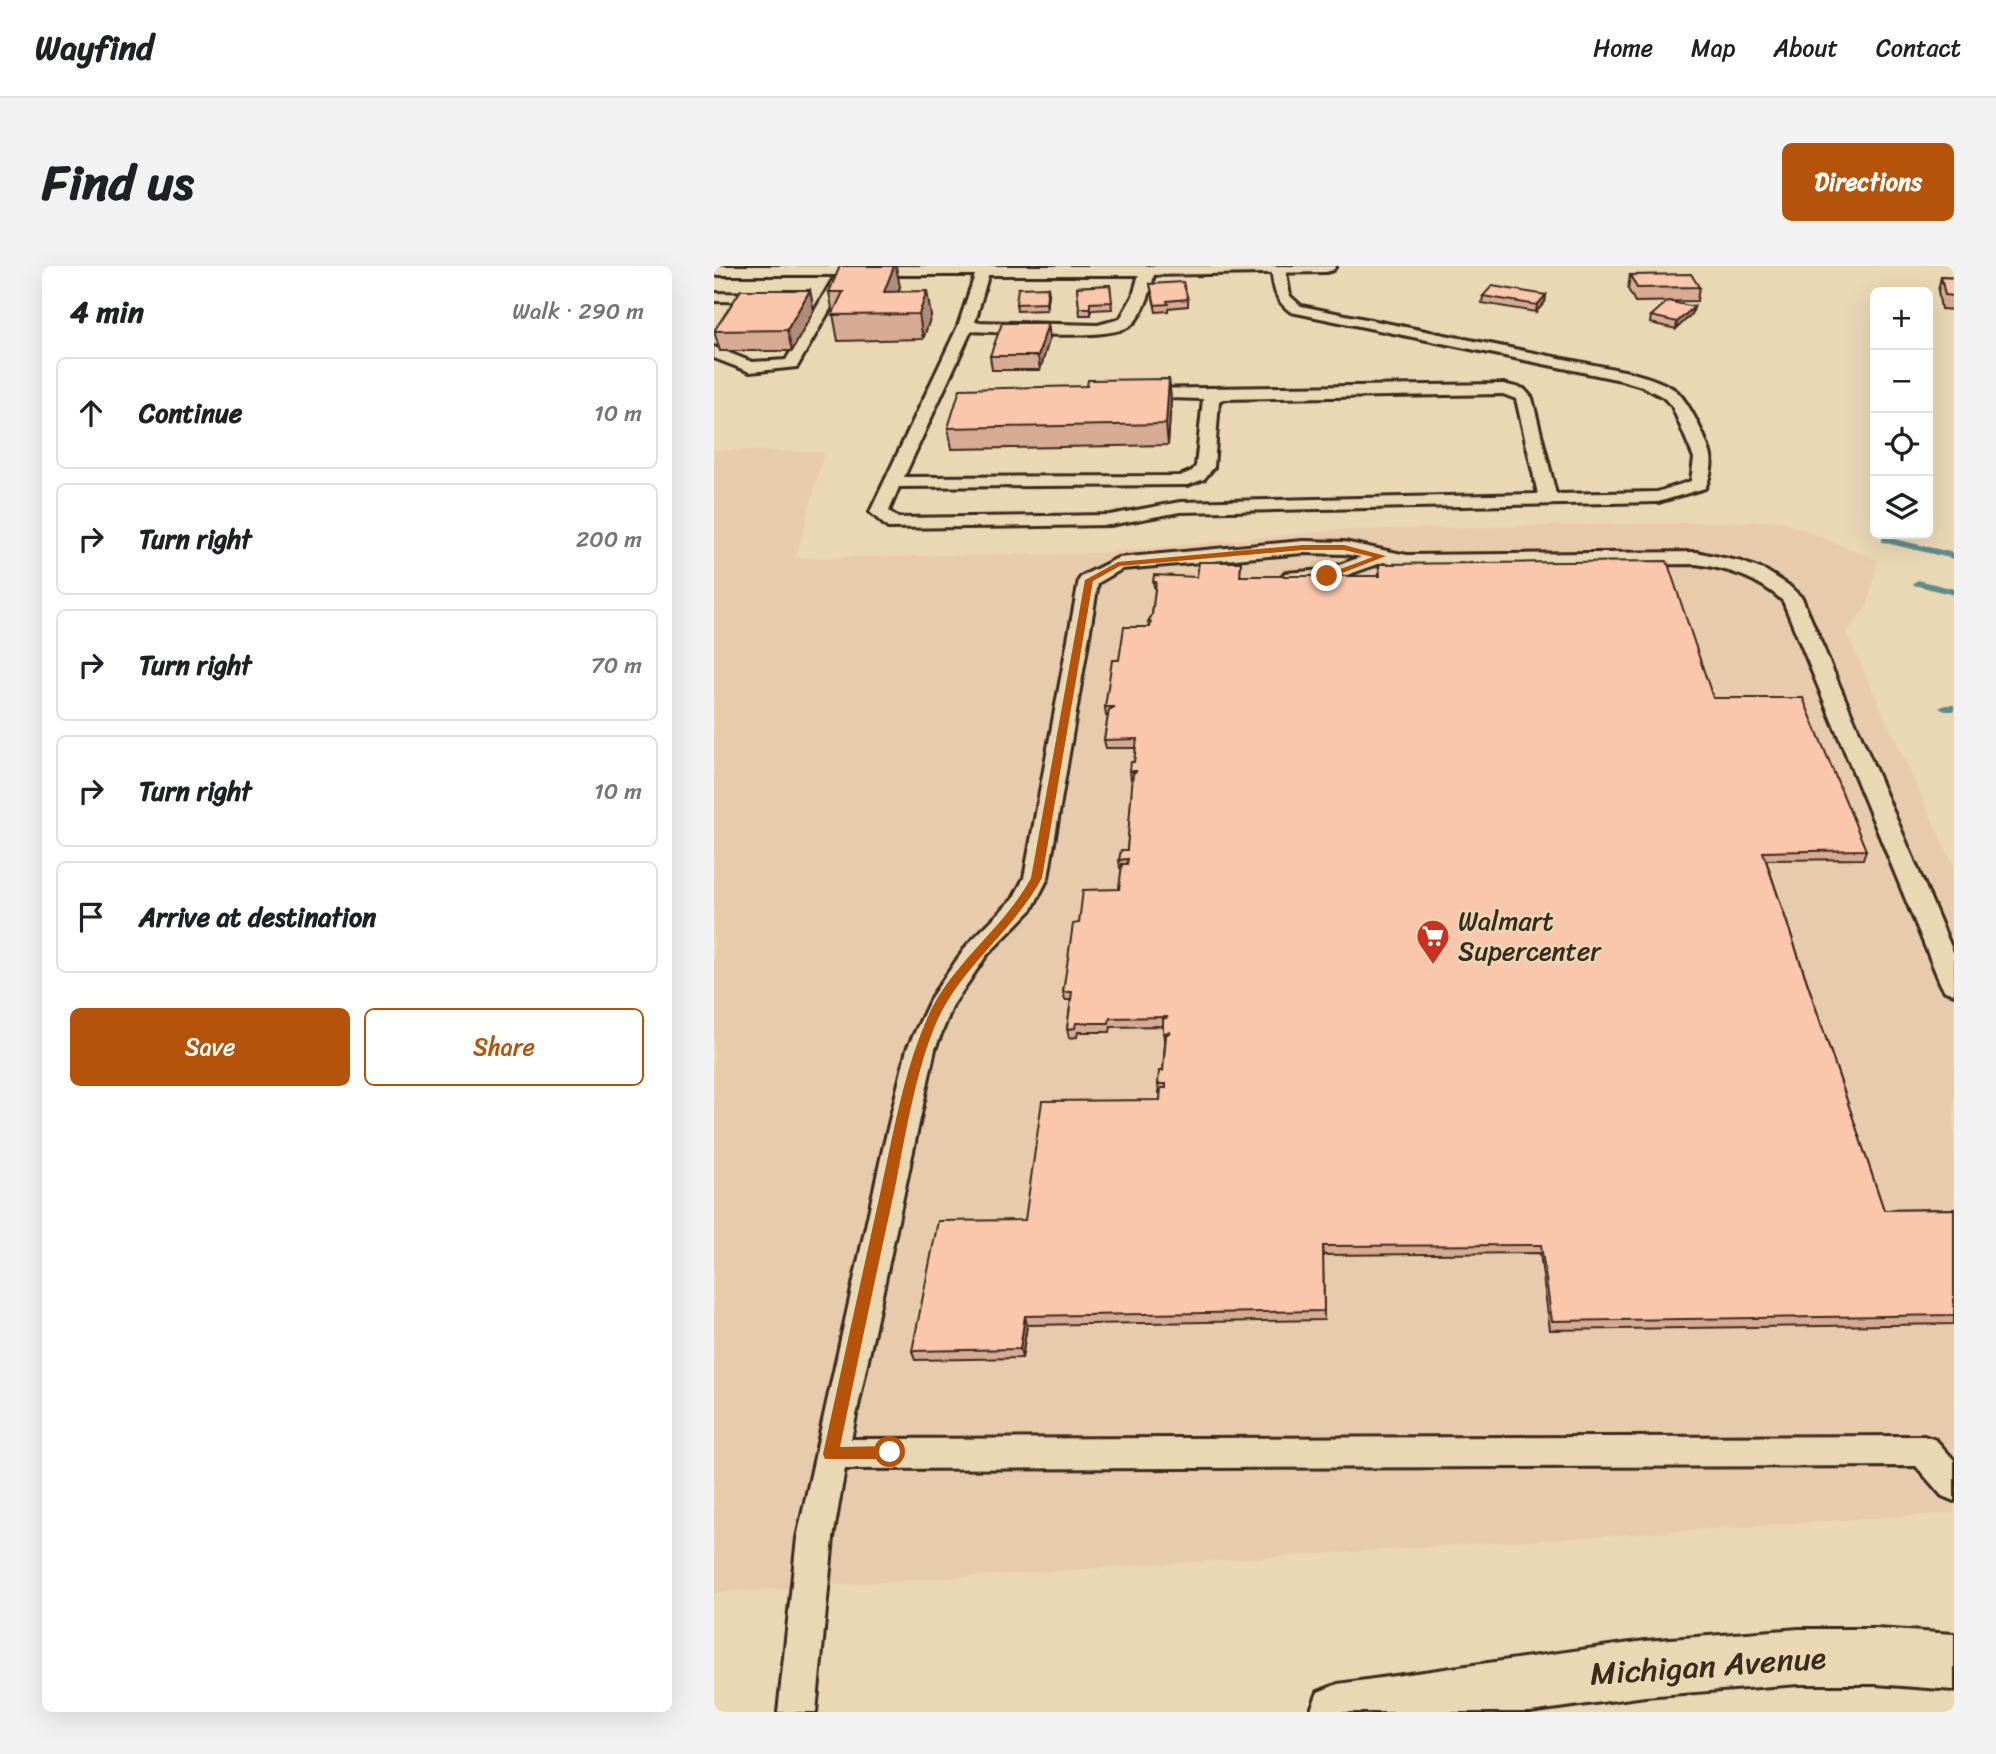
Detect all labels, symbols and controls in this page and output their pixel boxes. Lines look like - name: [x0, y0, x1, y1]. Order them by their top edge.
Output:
- text: Wayfind: [35, 19, 154, 77]
- text: Home: [1593, 27, 1653, 69]
- text: Map: [1691, 27, 1735, 69]
- text: About: [1773, 27, 1838, 69]
- text: Contact: [1876, 27, 1961, 69]
- text: Find us: [42, 139, 194, 226]
- button: Directions: [1782, 143, 1954, 221]
- text: 4 min: [70, 285, 144, 339]
- map controls: [1870, 287, 1933, 539]
- button: +: [1870, 287, 1933, 350]
- text: Walk · 290 m: [512, 291, 644, 332]
- button: −: [1870, 350, 1933, 413]
- text: Continue: [139, 390, 242, 436]
- text: 10 m: [594, 393, 642, 434]
- icon: ahead: [72, 394, 110, 432]
- button: locate: [1870, 413, 1933, 476]
- button: layers: [1870, 476, 1933, 539]
- text: Turn right: [139, 516, 252, 562]
- text: 200 m: [576, 519, 642, 560]
- icon: right: [72, 520, 110, 558]
- route end: [1311, 560, 1342, 591]
- text: Turn right: [139, 642, 252, 688]
- text: 70 m: [591, 645, 642, 686]
- icon: right: [72, 646, 110, 684]
- text: Turn right: [139, 768, 252, 814]
- text: 10 m: [594, 771, 642, 812]
- icon: right: [72, 772, 110, 810]
- text: Arrive at destination: [139, 894, 376, 940]
- icon: arrive: [72, 898, 110, 936]
- place label: Walmart Supercenter: [1458, 898, 1602, 974]
- supermarket icon: Walmart Supercenter: [1414, 917, 1452, 966]
- button: Save: [70, 1008, 350, 1086]
- button: Share: [364, 1008, 644, 1086]
- route start: [874, 1436, 905, 1467]
- street label: Michigan Avenue: [1588, 1629, 1828, 1703]

